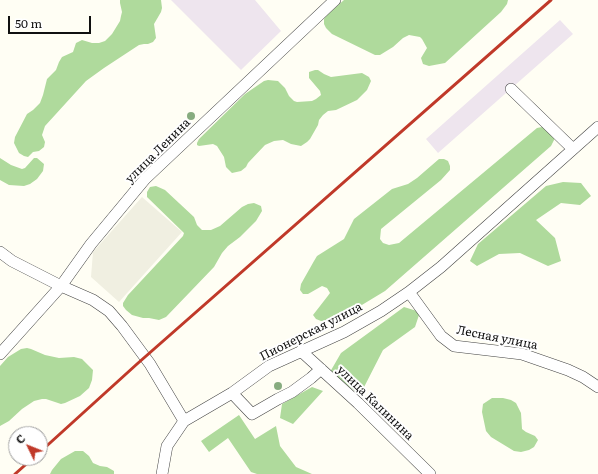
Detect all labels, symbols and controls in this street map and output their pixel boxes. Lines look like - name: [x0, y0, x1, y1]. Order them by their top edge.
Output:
- scale bar: [10, 8, 93, 34]
- text: 50 m: [15, 14, 42, 32]
- street label: улица Ленина: [123, 116, 193, 186]
- street label: Пионерская улица: [257, 300, 365, 364]
- street label: Лесная улица: [455, 323, 539, 353]
- street label: улица Калинина: [334, 363, 416, 443]
- north arrow: [8, 426, 48, 466]
- text: С: [11, 430, 28, 447]

